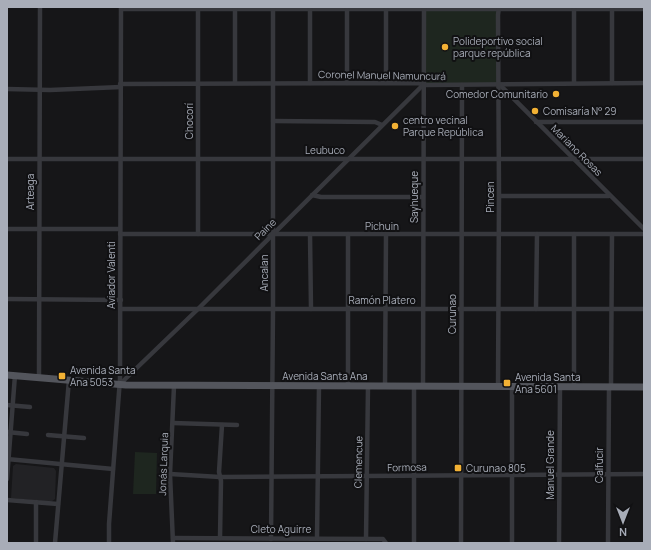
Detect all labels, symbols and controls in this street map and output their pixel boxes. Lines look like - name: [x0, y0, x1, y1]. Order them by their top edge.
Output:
- place label: Polideportivo social parque república: [453, 34, 543, 60]
- marker: Polideportivo social parque república: [440, 42, 450, 52]
- street label: Coronel Manuel Namuncurá: [318, 67, 446, 83]
- place label: Comedor Comunitario: [446, 87, 548, 101]
- marker: Comedor Comunitario: [551, 89, 561, 99]
- street label: Chocorí: [182, 102, 196, 139]
- place label: Comisaría N° 29: [543, 104, 616, 118]
- marker: Comisaría N° 29: [530, 106, 540, 116]
- place label: centro vecinal Parque República: [403, 113, 483, 139]
- marker: centro vecinal Parque República: [390, 121, 400, 131]
- street label: Mariano Rosas: [548, 121, 606, 179]
- street label: Leubuco: [305, 143, 345, 157]
- street label: Sayhueque: [407, 171, 421, 223]
- street label: Arteaga: [23, 174, 37, 210]
- street label: Pincen: [483, 181, 497, 213]
- street label: Paine: [251, 215, 279, 243]
- street label: Pichuin: [365, 219, 399, 233]
- street label: Aviador Valenti: [104, 241, 118, 309]
- street label: Ancalan: [257, 254, 271, 292]
- street label: Ramón Platero: [348, 293, 416, 307]
- street label: Curunao: [445, 294, 459, 334]
- place label: Avenida Santa Ana 5053: [70, 363, 136, 389]
- street label: Avenida Santa Ana: [282, 369, 368, 383]
- place label: Avenida Santa Ana 5601: [515, 370, 581, 396]
- marker: Avenida Santa Ana 5053: [57, 371, 67, 381]
- marker: Avenida Santa Ana 5601: [502, 378, 512, 388]
- street label: Manuel Grande: [543, 430, 557, 500]
- street label: Jonás Larquia: [155, 432, 171, 496]
- street label: Clemencue: [351, 435, 365, 488]
- street label: Calfucir: [592, 447, 606, 483]
- street label: Formosa: [387, 460, 427, 474]
- place label: Curunao 805: [466, 461, 526, 475]
- marker: Curunao 805: [453, 463, 463, 473]
- north arrow: [603, 502, 643, 542]
- street label: Cleto Aguirre: [251, 522, 311, 536]
- text: N: [619, 525, 627, 540]

